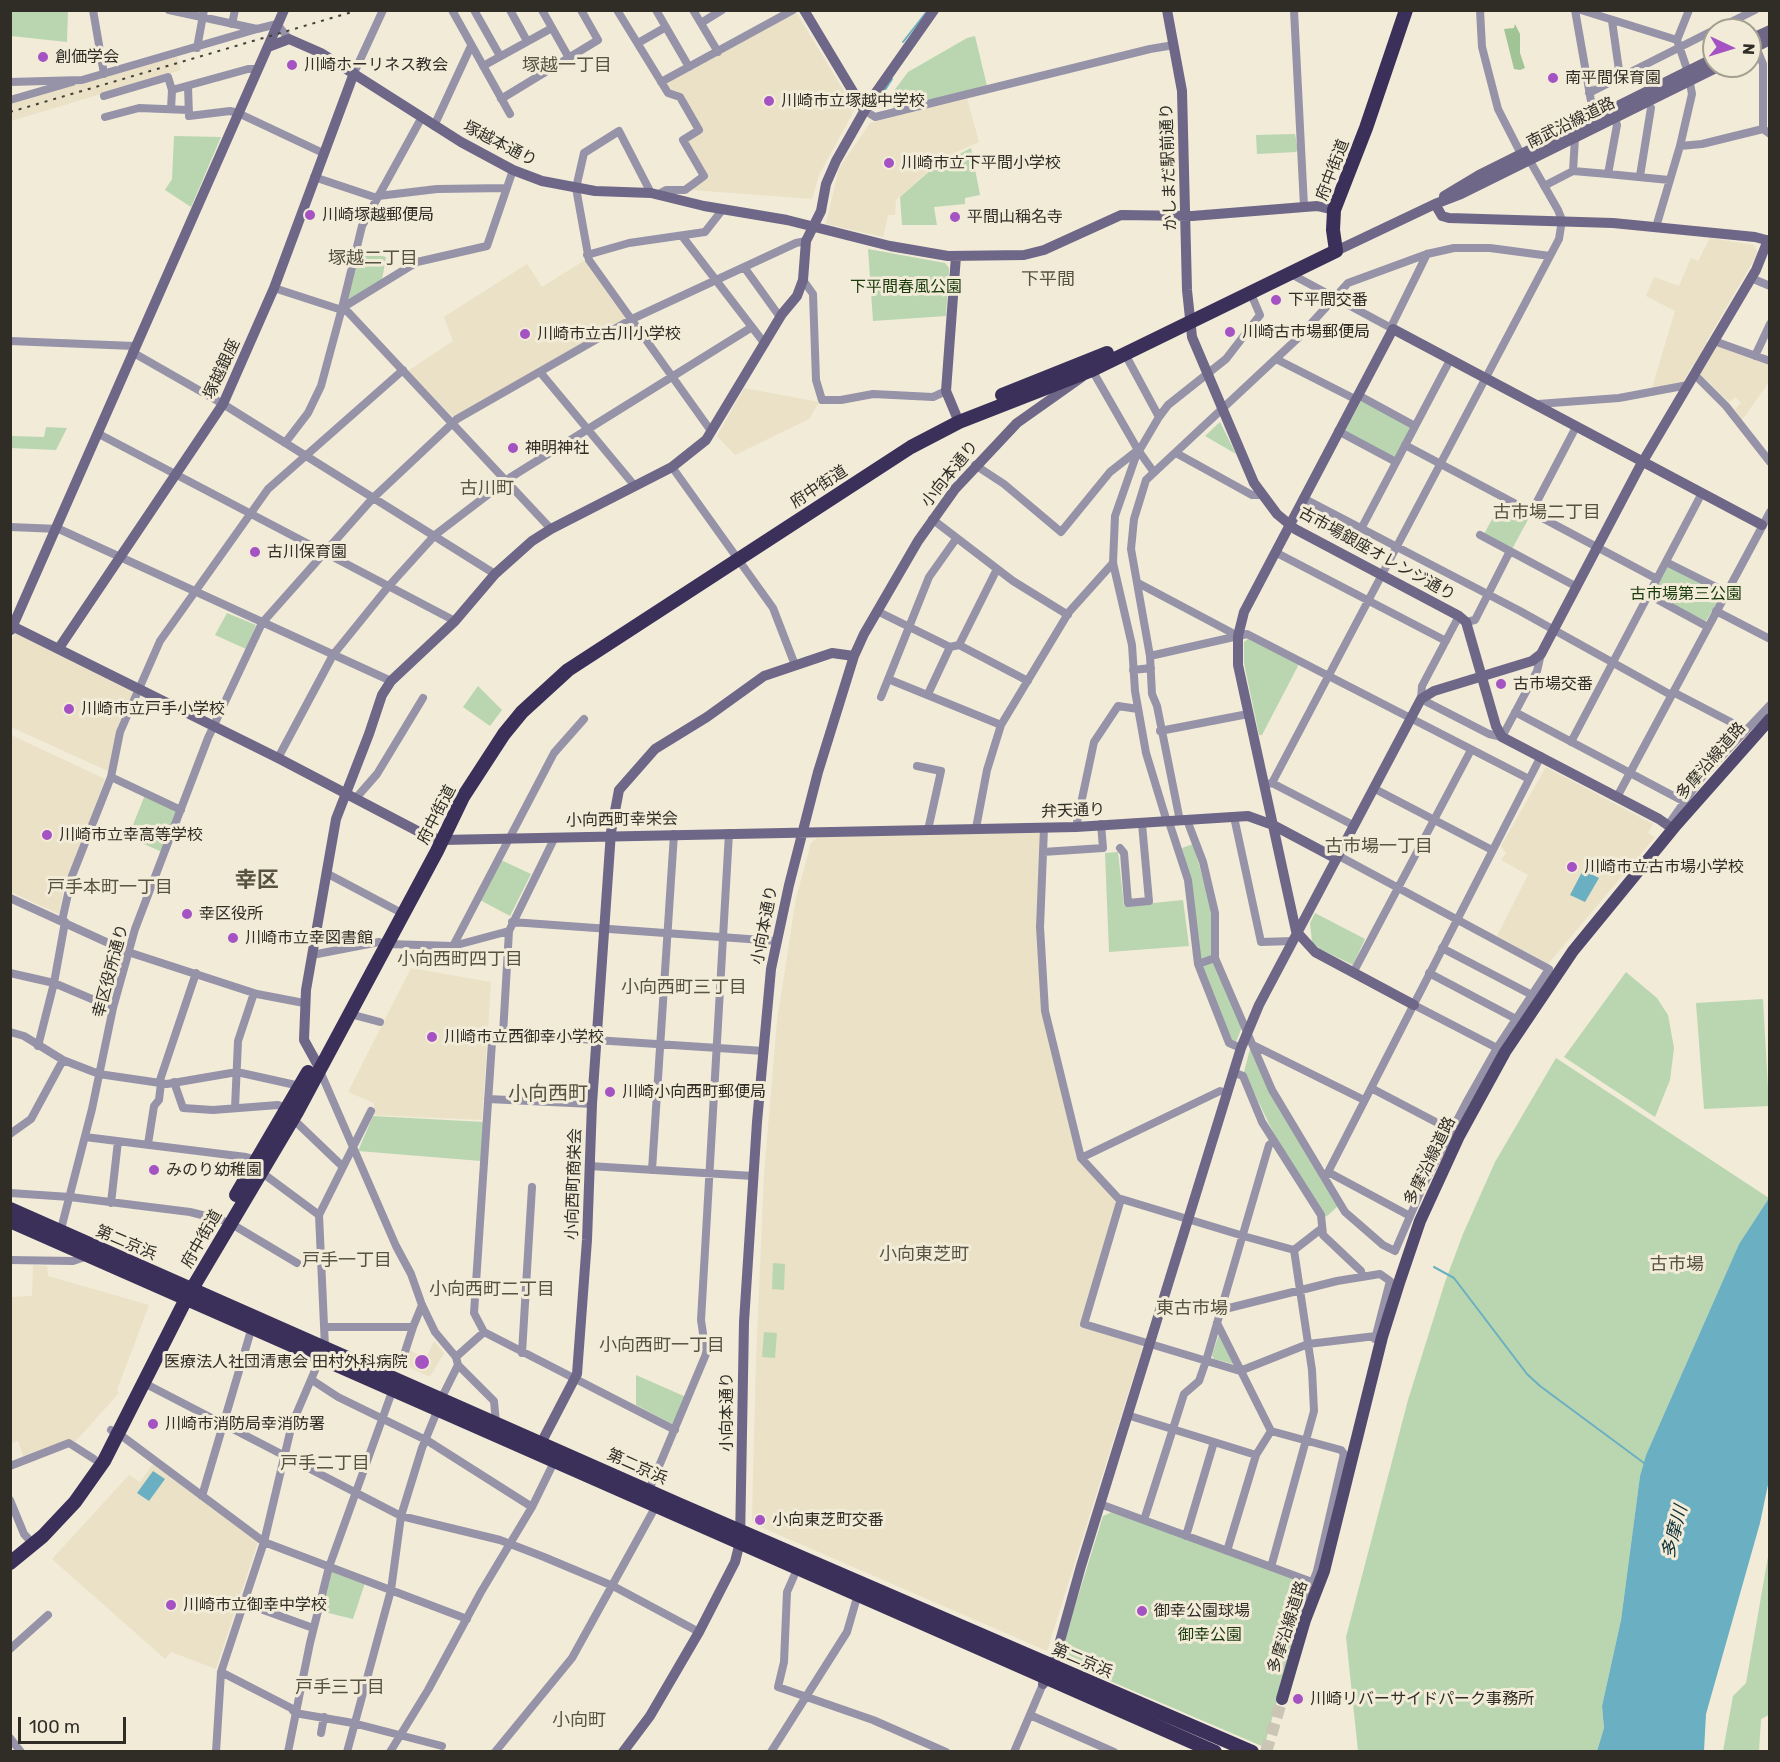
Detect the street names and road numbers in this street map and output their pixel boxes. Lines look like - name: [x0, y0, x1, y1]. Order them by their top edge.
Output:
- street label: 南武沿線道路: [1524, 93, 1618, 153]
- street label: かしまだ駅前通り: [1157, 103, 1181, 231]
- street label: 塚越本通り: [460, 117, 540, 171]
- street label: 府中街道: [1313, 137, 1353, 203]
- street label: 塚越銀座: [200, 336, 244, 402]
- street label: 小向本通り: [917, 437, 983, 511]
- street label: 府中街道: [787, 462, 851, 512]
- street label: 古市場銀座オレンジ通り: [1295, 503, 1459, 605]
- street label: 多摩沿線道路: [1672, 718, 1750, 804]
- street label: 府中街道: [414, 782, 460, 848]
- street label: 弁天通り: [1041, 800, 1105, 822]
- street label: 小向西町幸栄会: [566, 809, 678, 831]
- street label: 小向本通り: [748, 884, 782, 966]
- street label: 幸区役所通り: [89, 922, 133, 1020]
- street label: 多摩沿線道路: [1400, 1114, 1460, 1208]
- street label: 小向西町商栄会: [562, 1128, 586, 1240]
- street label: 府中街道: [178, 1206, 226, 1272]
- street label: 第二京浜: [93, 1222, 159, 1264]
- street label: 小向本通り: [717, 1372, 737, 1452]
- street label: 第二京浜: [604, 1445, 670, 1489]
- street label: 多摩沿線道路: [1264, 1578, 1312, 1676]
- street label: 第二京浜: [1049, 1640, 1115, 1682]

